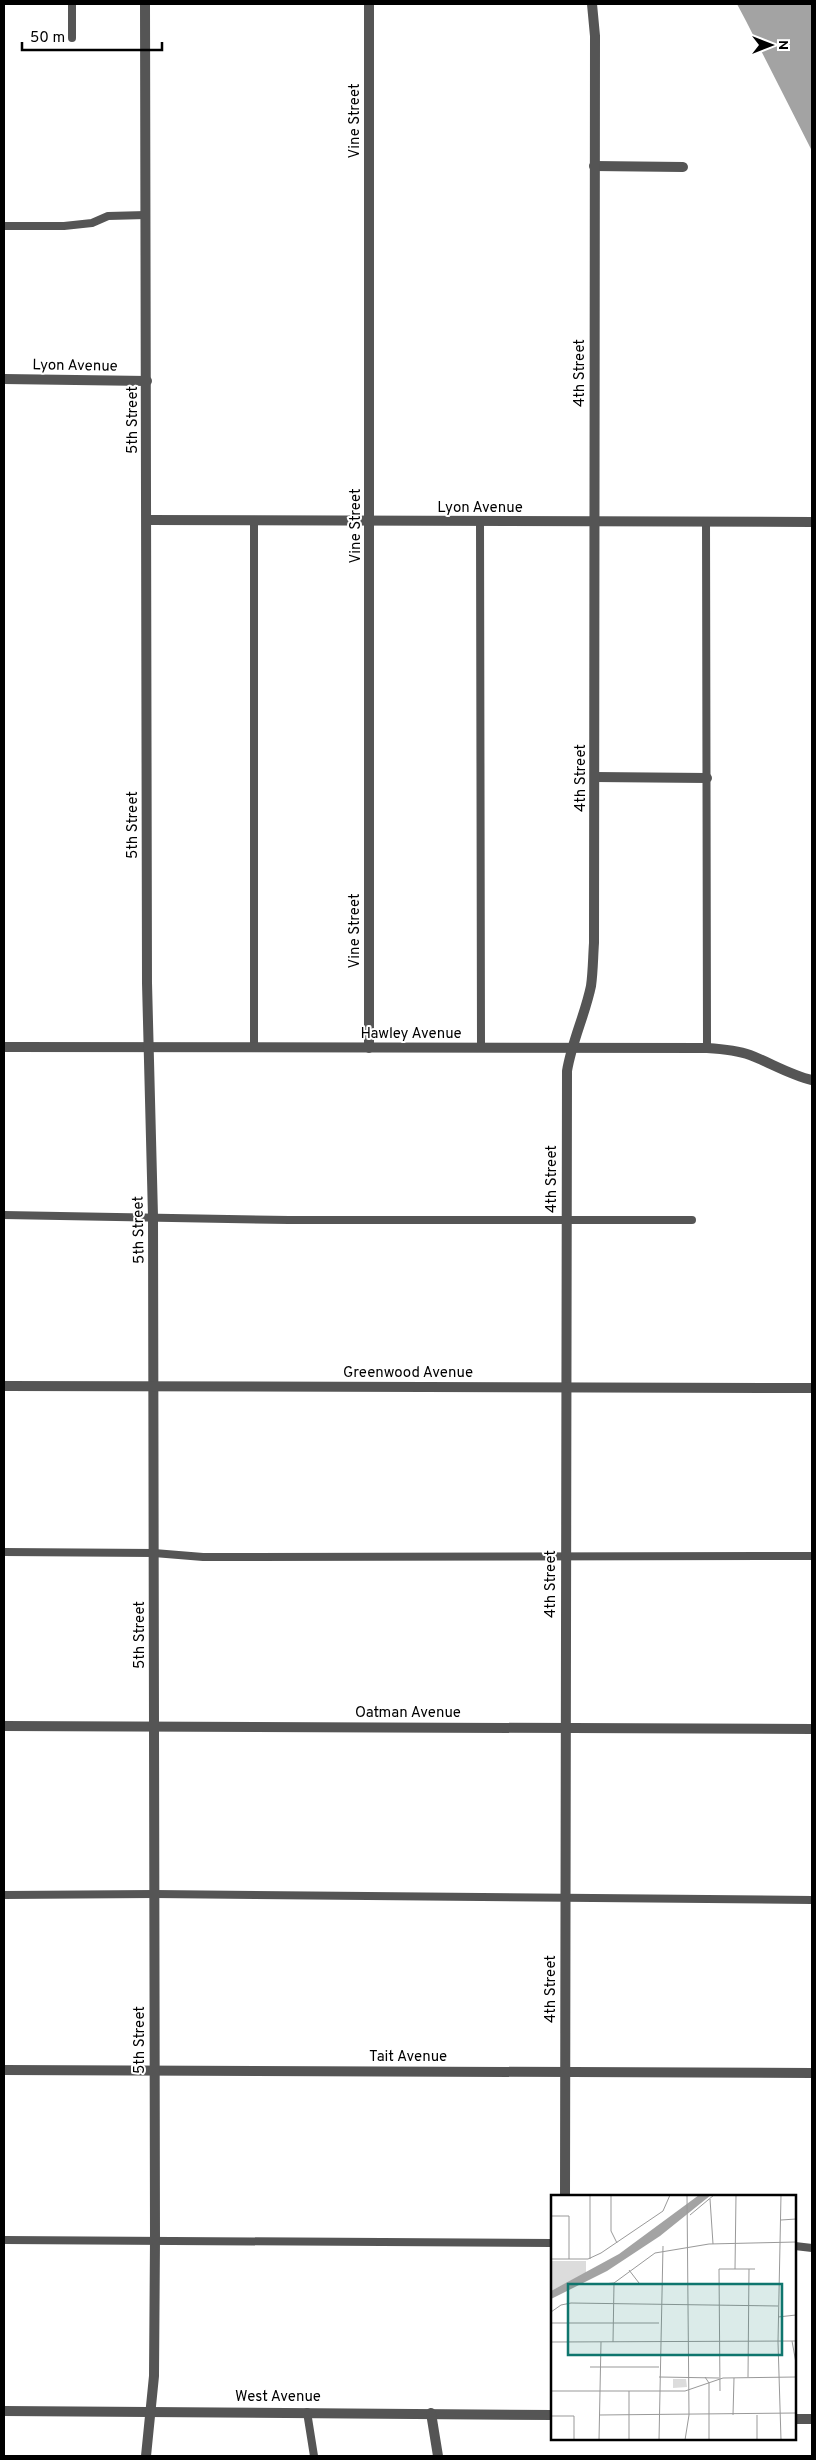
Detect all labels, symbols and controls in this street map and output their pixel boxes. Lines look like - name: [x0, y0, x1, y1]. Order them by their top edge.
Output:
- scale bar: [22, 20, 162, 52]
- north arrow: [746, 20, 796, 70]
- text: 50 m: [30, 29, 65, 48]
- text: N: [774, 40, 791, 50]
- street label: Vine Street: [346, 83, 365, 159]
- street label: 4th Street: [571, 339, 590, 407]
- street label: Lyon Avenue: [32, 356, 118, 377]
- street label: 5th Street: [124, 386, 143, 454]
- street label: Vine Street: [347, 488, 366, 564]
- street label: Lyon Avenue: [437, 499, 523, 518]
- street label: 4th Street: [572, 744, 591, 812]
- street label: 5th Street: [124, 791, 143, 859]
- street label: Vine Street: [346, 893, 365, 969]
- street label: Hawley Avenue: [360, 1025, 462, 1044]
- street label: 4th Street: [543, 1145, 562, 1213]
- street label: 5th Street: [129, 1196, 150, 1264]
- street label: Greenwood Avenue: [343, 1364, 473, 1383]
- street label: 4th Street: [542, 1550, 561, 1618]
- street label: 5th Street: [131, 1601, 150, 1669]
- street label: Oatman Avenue: [355, 1704, 461, 1723]
- street label: 4th Street: [542, 1955, 561, 2023]
- street label: 5th Street: [131, 2006, 150, 2074]
- street label: Tait Avenue: [369, 2048, 447, 2067]
- inset map: [551, 2195, 796, 2440]
- street label: West Avenue: [235, 2388, 321, 2407]

